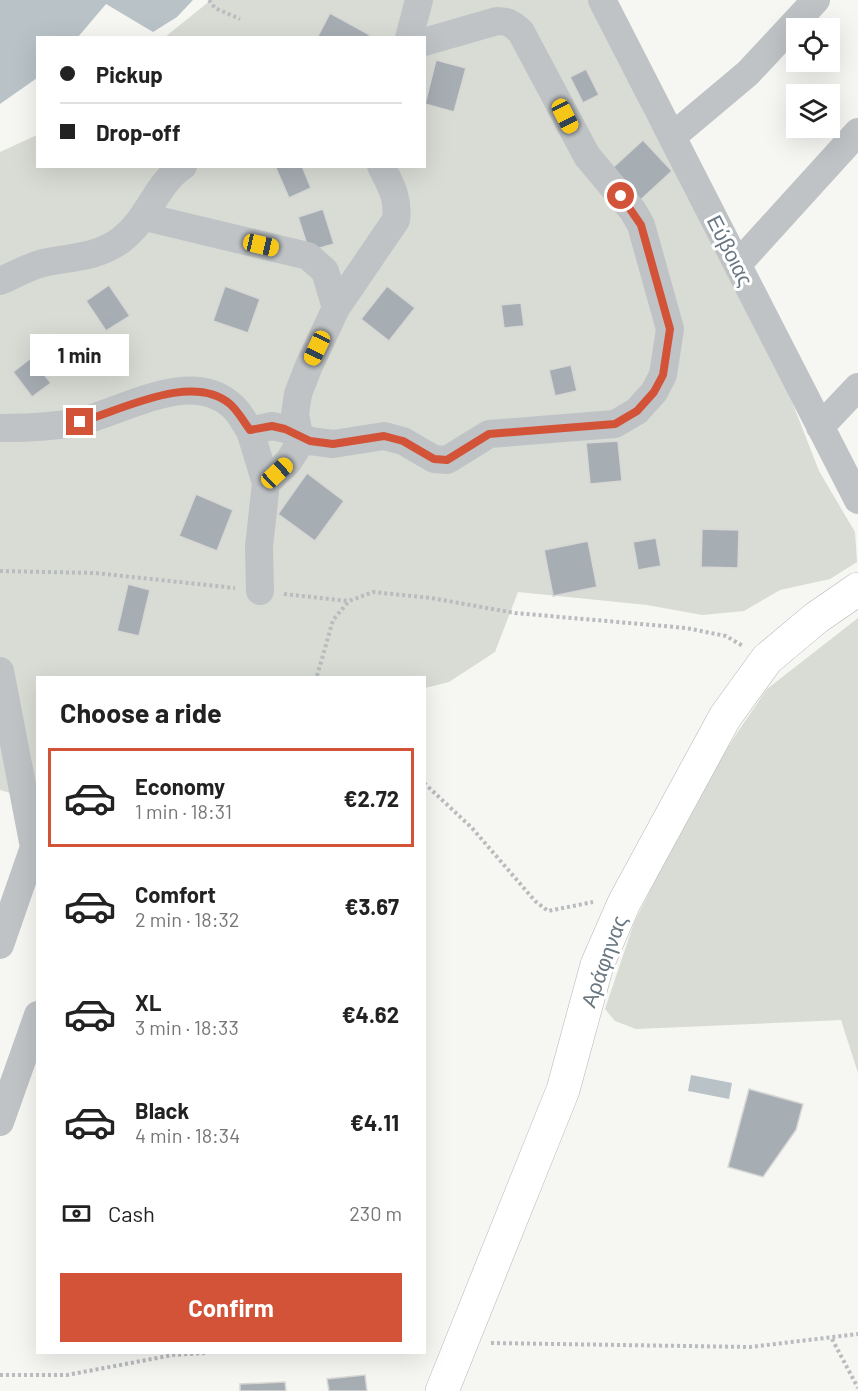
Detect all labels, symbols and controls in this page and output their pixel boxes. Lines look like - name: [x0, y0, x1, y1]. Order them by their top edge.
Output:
- map controls: [786, 18, 840, 138]
- button: locate: [786, 18, 840, 72]
- text: Pickup: [96, 61, 163, 87]
- button: layers: [786, 84, 840, 138]
- car: [549, 96, 581, 136]
- text: Drop-off: [96, 119, 180, 145]
- route start: [607, 182, 634, 209]
- street label: Εύβοιας: [703, 210, 759, 290]
- car: [241, 232, 281, 258]
- car: [301, 328, 333, 368]
- callout: 1 min: [31, 335, 130, 377]
- text: 1 min: [58, 343, 101, 367]
- route end: [66, 408, 93, 435]
- car: [258, 454, 296, 492]
- text: Choose a ride: [60, 696, 222, 728]
- icon: car: [63, 771, 117, 825]
- text: Economy: [135, 773, 225, 799]
- text: €2.72: [344, 785, 399, 811]
- text: 1 min · 18:31: [135, 799, 232, 823]
- icon: car: [63, 879, 117, 933]
- text: Comfort: [135, 881, 216, 907]
- text: €3.67: [345, 893, 399, 919]
- text: 2 min · 18:32: [135, 907, 240, 931]
- street label: Αράφηνας: [575, 912, 631, 1010]
- icon: car: [63, 987, 117, 1041]
- text: XL: [135, 989, 161, 1015]
- text: €4.62: [342, 1001, 399, 1027]
- text: 3 min · 18:33: [135, 1015, 239, 1039]
- icon: car: [63, 1095, 117, 1149]
- text: Black: [135, 1097, 189, 1123]
- text: €4.11: [350, 1109, 399, 1135]
- text: 4 min · 18:34: [135, 1123, 240, 1147]
- icon: cash: [60, 1197, 93, 1230]
- text: Cash: [108, 1200, 155, 1226]
- text: 230 m: [349, 1201, 402, 1225]
- button: Confirm: [60, 1273, 402, 1342]

